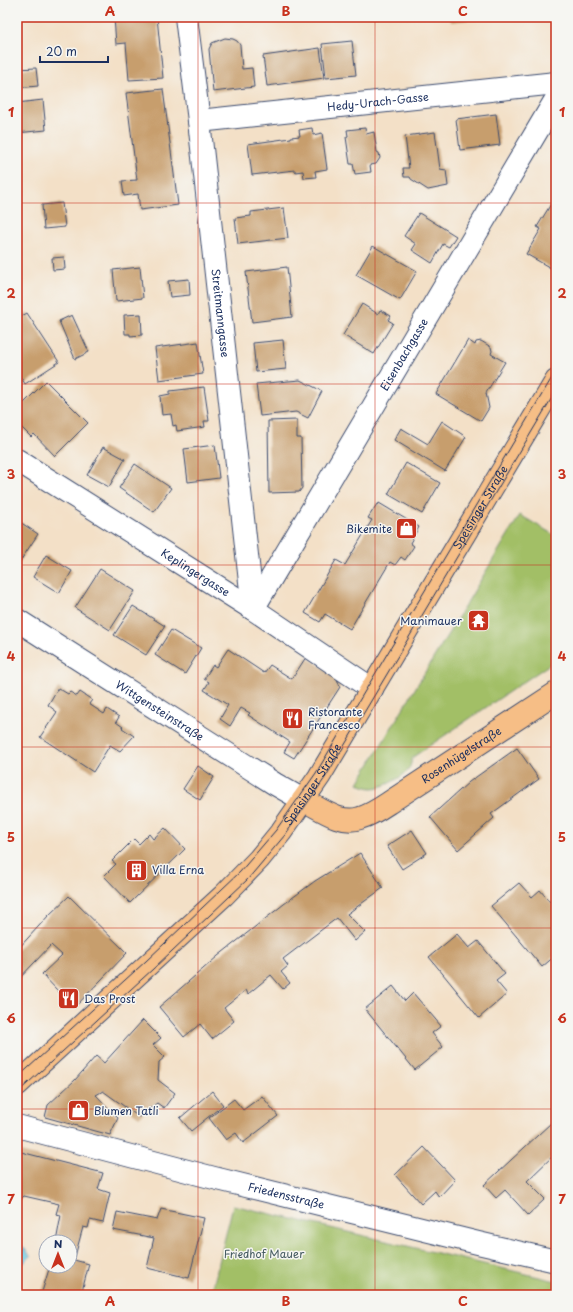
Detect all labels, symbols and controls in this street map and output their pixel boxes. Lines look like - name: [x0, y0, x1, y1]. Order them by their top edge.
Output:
- text: A: [105, 1, 115, 20]
- text: B: [282, 1, 291, 20]
- text: C: [458, 1, 468, 20]
- scale bar: [40, 38, 108, 64]
- text: 20 m: [46, 42, 77, 60]
- street label: Hedy-Urach-Gasse: [326, 88, 430, 115]
- text: 1: [8, 102, 14, 121]
- text: 1: [559, 102, 565, 121]
- street label: Streitmanngasse: [207, 268, 234, 358]
- text: 2: [6, 283, 16, 302]
- text: 2: [557, 283, 567, 302]
- street label: Eisenbachgasse: [376, 315, 432, 394]
- street label: Speisinger Straße: [448, 462, 512, 552]
- text: 3: [7, 464, 16, 483]
- text: 3: [558, 464, 567, 483]
- shop icon: Bikemite: [394, 516, 420, 542]
- place label: Bikemite: [346, 520, 392, 537]
- street label: Keplingergasse: [158, 544, 234, 600]
- temple icon: Manimauer: [465, 608, 491, 634]
- place label: Manimauer: [400, 612, 463, 629]
- text: 4: [7, 646, 16, 665]
- text: 4: [558, 646, 567, 665]
- street label: Wittgensteinstraße: [112, 676, 208, 745]
- place label: Ristorante Francesco: [308, 703, 363, 733]
- restaurant icon: Ristorante Francesco: [280, 705, 306, 731]
- street label: Rosenhügelstraße: [418, 722, 505, 787]
- street label: Speisinger Straße: [279, 740, 345, 829]
- text: 5: [7, 827, 15, 846]
- text: 5: [558, 827, 566, 846]
- building icon: Villa Erna: [124, 857, 150, 883]
- place label: Villa Erna: [152, 861, 204, 878]
- restaurant icon: Das Prost: [55, 986, 81, 1012]
- place label: Das Prost: [84, 990, 136, 1007]
- text: 6: [6, 1008, 16, 1027]
- text: 6: [557, 1008, 567, 1027]
- shop icon: Blumen Tatli: [65, 1098, 91, 1124]
- place label: Blumen Tatli: [94, 1102, 159, 1119]
- street label: Friedensstraße: [246, 1178, 326, 1213]
- text: 7: [7, 1189, 15, 1208]
- text: 7: [558, 1189, 566, 1208]
- north arrow: [38, 1234, 78, 1274]
- text: N: [54, 1235, 63, 1252]
- park label: Friedhof Mauer: [224, 1245, 305, 1262]
- text: A: [105, 1291, 115, 1310]
- text: B: [282, 1291, 291, 1310]
- text: C: [458, 1291, 468, 1310]

